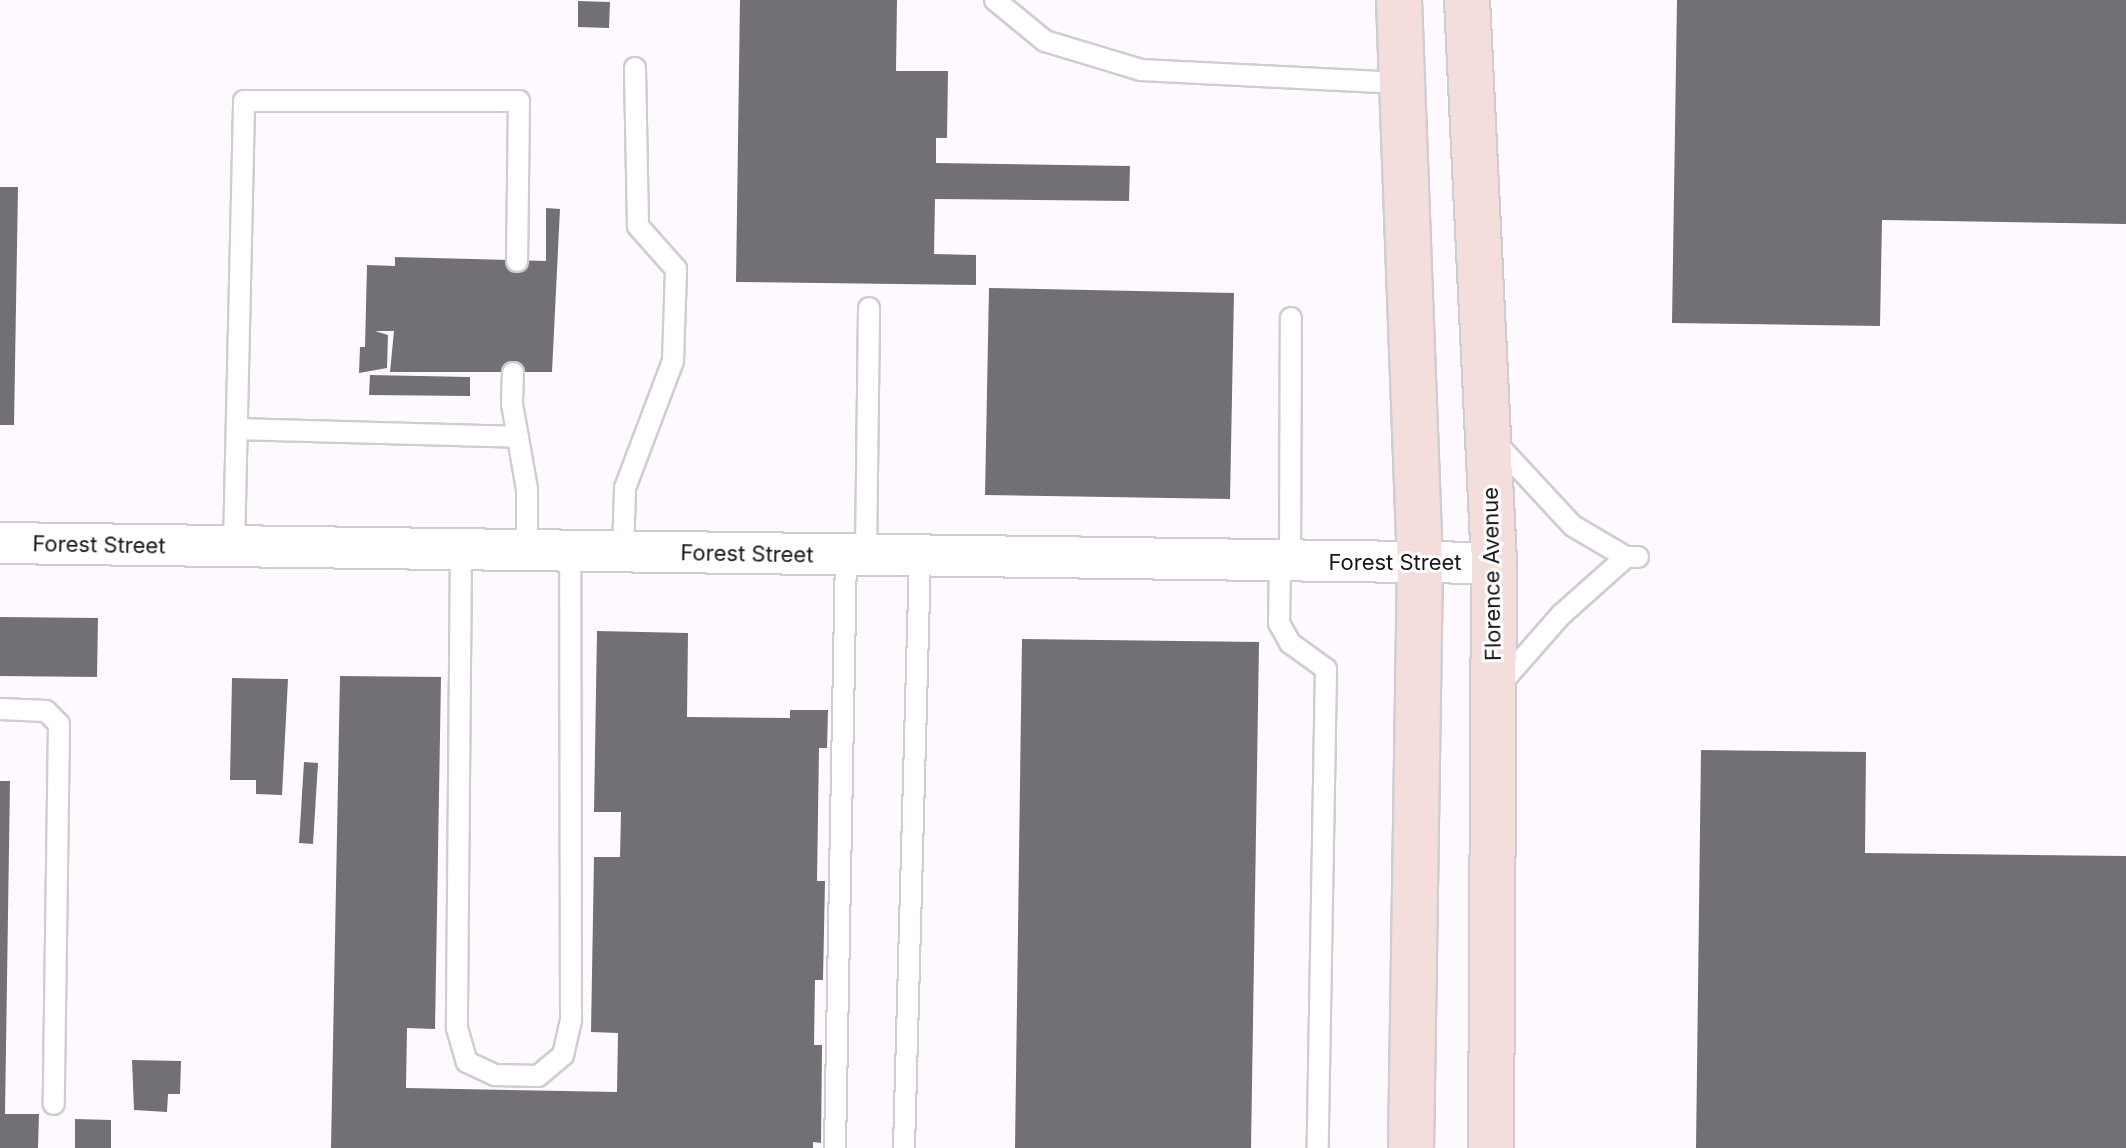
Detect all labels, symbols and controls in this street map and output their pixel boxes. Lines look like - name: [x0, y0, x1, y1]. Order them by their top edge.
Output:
- street label: Florence Avenue: [1477, 487, 1507, 661]
- street label: Forest Street: [32, 531, 166, 559]
- street label: Forest Street: [680, 540, 814, 568]
- street label: Forest Street: [1328, 550, 1462, 576]

